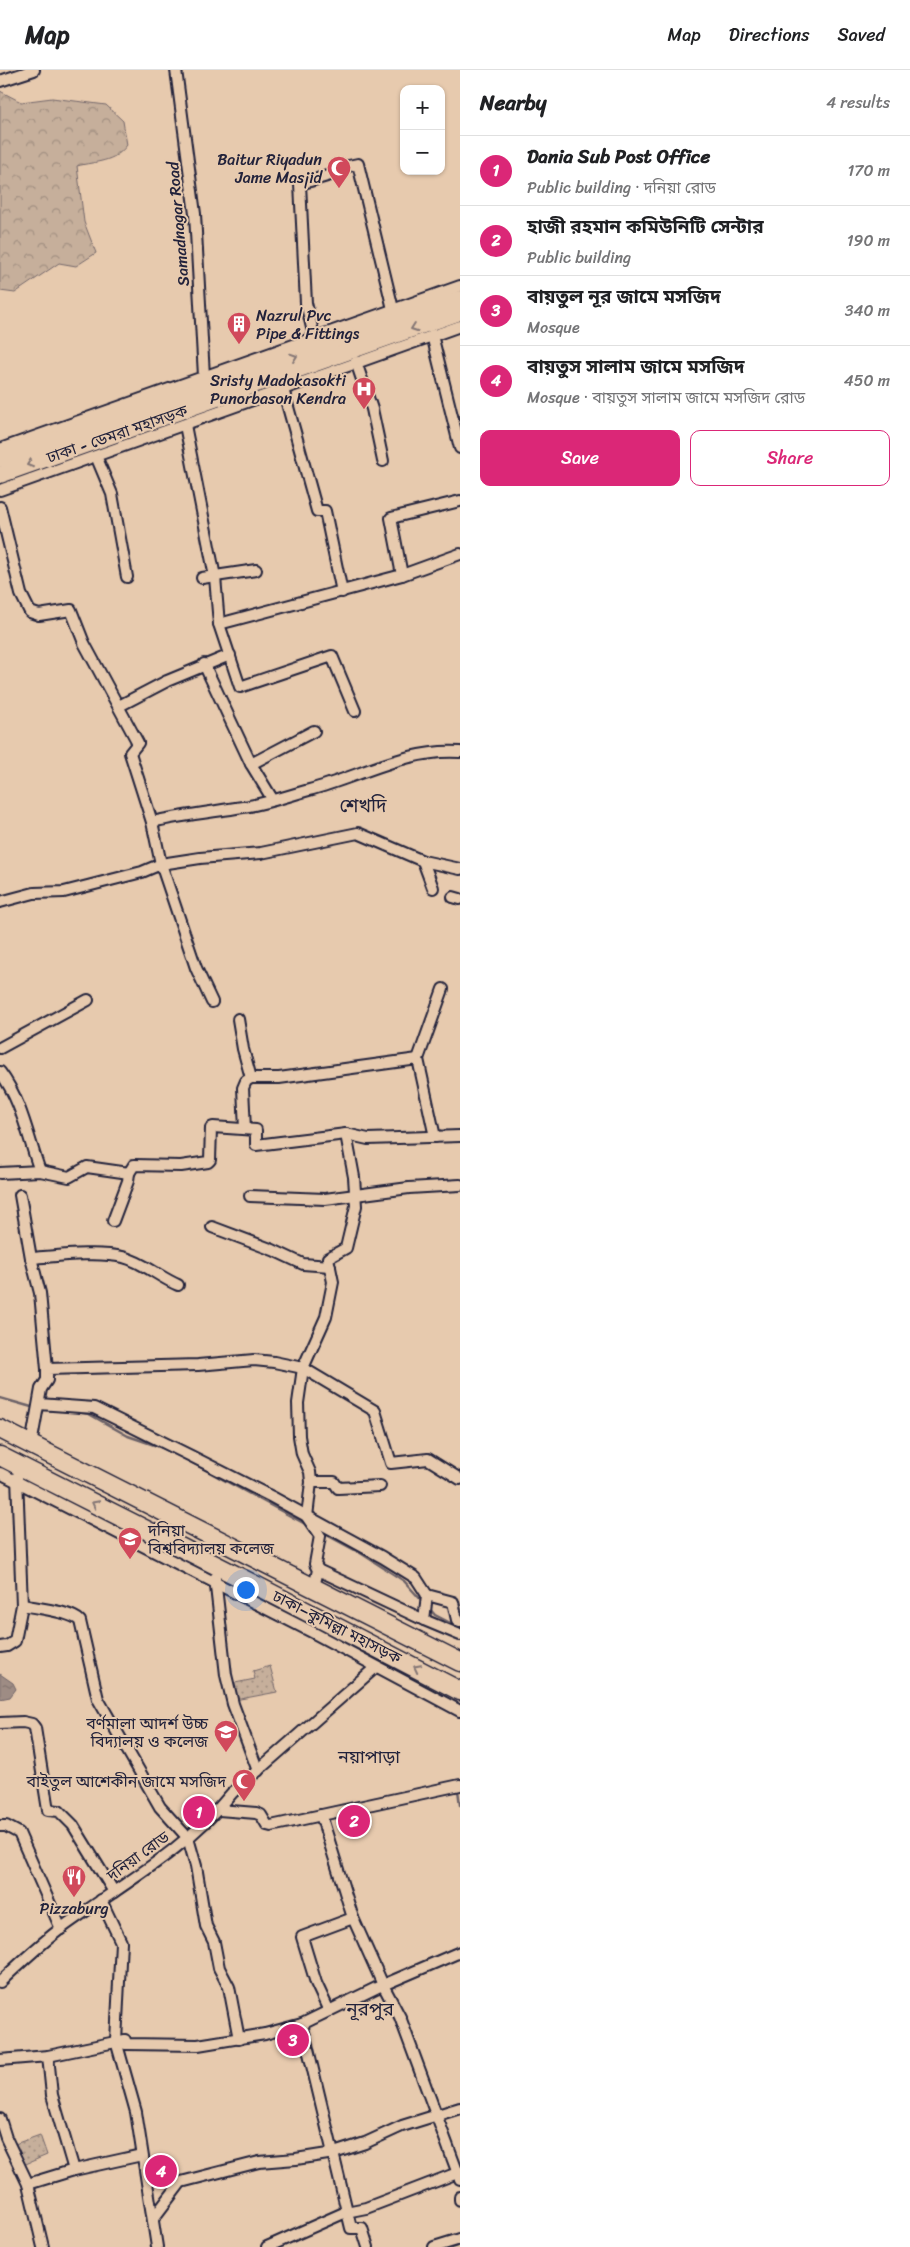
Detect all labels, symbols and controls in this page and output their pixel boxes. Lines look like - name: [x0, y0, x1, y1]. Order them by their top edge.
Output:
- text: Map: [25, 14, 69, 56]
- text: Map: [668, 19, 701, 51]
- text: Directions: [729, 19, 810, 51]
- text: Saved: [838, 19, 885, 51]
- text: Nearby: [480, 84, 546, 122]
- map controls: [400, 85, 445, 175]
- button: +: [400, 85, 445, 130]
- text: 4 results: [826, 88, 890, 117]
- button: −: [400, 130, 445, 175]
- text: Dania Sub Post Office: [527, 140, 710, 173]
- place label: Baitur Riyadun Jame Masjid: [217, 145, 324, 192]
- mosque icon: Baitur Riyadun Jame Masjid: [326, 155, 352, 189]
- text: 1: [493, 156, 499, 185]
- text: 170 m: [847, 156, 890, 185]
- street label: Samadnagar Road: [158, 159, 198, 287]
- text: Public building · দনিয়া রোড: [527, 173, 716, 202]
- text: হাজী রহমান কমিউনিটি সেন্টার: [527, 210, 764, 243]
- text: 2: [491, 226, 501, 255]
- text: 190 m: [847, 226, 890, 255]
- text: Public building: [527, 243, 631, 272]
- text: বায়তুল নূর জামে মসজিদ: [527, 280, 721, 313]
- text: 3: [492, 296, 500, 325]
- text: 340 m: [845, 296, 890, 325]
- place label: Nazrul Pvc Pipe & Fittings: [256, 301, 360, 348]
- building icon: Nazrul Pvc Pipe & Fittings: [226, 311, 252, 345]
- text: Mosque: [527, 313, 580, 342]
- one-way arrow: [410, 322, 419, 332]
- text: বায়তুস সালাম জামে মসজিদ: [527, 350, 745, 383]
- one-way arrow: [289, 353, 298, 363]
- place label: Sristy Madokasokti Punorbason Kendra: [210, 366, 347, 413]
- text: 4: [491, 366, 501, 395]
- text: 450 m: [844, 366, 890, 395]
- hospital icon: Sristy Madokasokti Punorbason Kendra: [351, 376, 377, 410]
- text: Mosque · বায়তুস সালাম জামে মসজিদ রোড: [527, 383, 805, 412]
- street label: ঢাকা - ডেমরা মহাসড়ক: [42, 396, 193, 472]
- button: Save: [480, 430, 680, 486]
- button: Share: [690, 430, 890, 486]
- one-way arrow: [26, 458, 35, 468]
- district label: শেখদি: [339, 789, 387, 822]
- one-way arrow: [91, 1500, 100, 1510]
- place label: দনিয়া বিশ্ববিদ্যালয় কলেজ: [147, 1516, 274, 1563]
- school or university icon: দনিয়া বিশ্ববিদ্যালয় কলেজ: [117, 1526, 143, 1560]
- your location: [233, 1577, 259, 1603]
- street label: ঢাকা–কুমিল্লা মহাসড়ক: [266, 1581, 408, 1673]
- one-way arrow: [413, 1664, 422, 1674]
- place label: বর্ণমালা আদর্শ উচ্চ বিদ্যালয় ও কলেজ: [85, 1709, 208, 1756]
- school or university icon: বর্ণমালা আদর্শ উচ্চ বিদ্যালয় ও কলেজ: [213, 1719, 239, 1753]
- district label: নয়াপাড়া: [337, 1741, 400, 1773]
- place label: বাইতুল আশেকীন জামে মসজিদ: [26, 1767, 227, 1796]
- mosque icon: বাইতুল আশেকীন জামে মসজিদ: [231, 1768, 257, 1802]
- pin: 1: [183, 1793, 215, 1831]
- pin: 2: [338, 1802, 370, 1840]
- street label: দনিয়া রোড: [99, 1823, 176, 1890]
- restaurant icon: Pizzaburg: [61, 1864, 87, 1898]
- place label: Pizzaburg: [39, 1894, 109, 1923]
- district label: নূরপুর: [345, 1993, 395, 2026]
- pin: 3: [277, 2021, 309, 2059]
- pin: 4: [145, 2152, 177, 2190]

